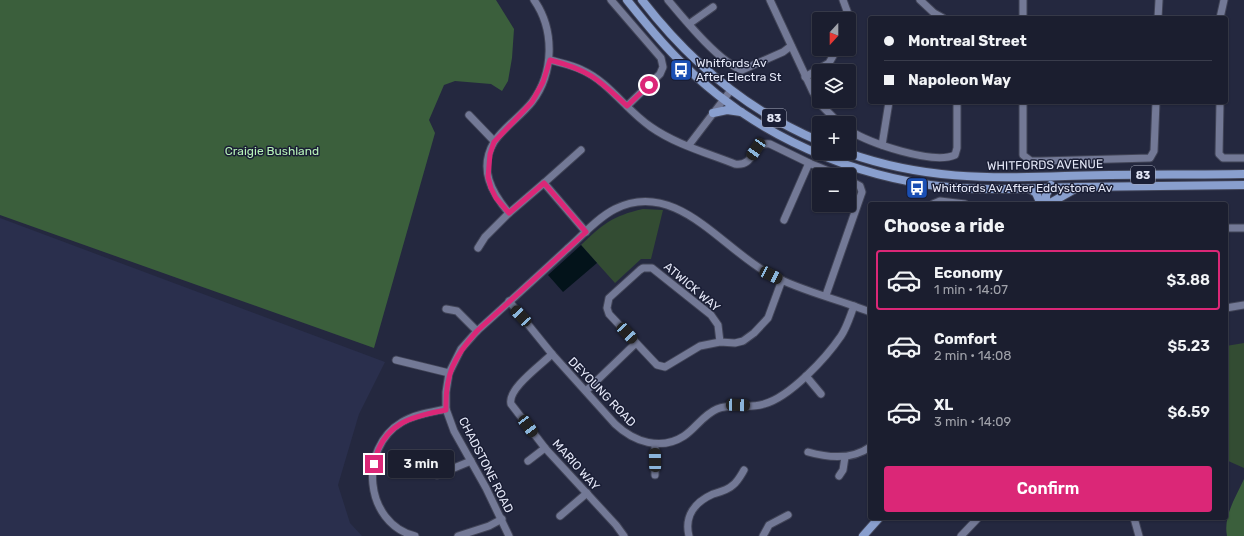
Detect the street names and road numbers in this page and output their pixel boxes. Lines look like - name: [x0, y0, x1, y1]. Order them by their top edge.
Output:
- road number: 83: [762, 109, 786, 127]
- street label: WHITFORDS AVENUE: [987, 157, 1103, 173]
- road number: 83: [1131, 166, 1155, 184]
- street label: ATWICK WAY: [661, 259, 723, 315]
- street label: DEYOUNG ROAD: [565, 354, 639, 430]
- street label: CHADSTONE ROAD: [456, 415, 516, 515]
- street label: MARIO WAY: [549, 437, 603, 494]

